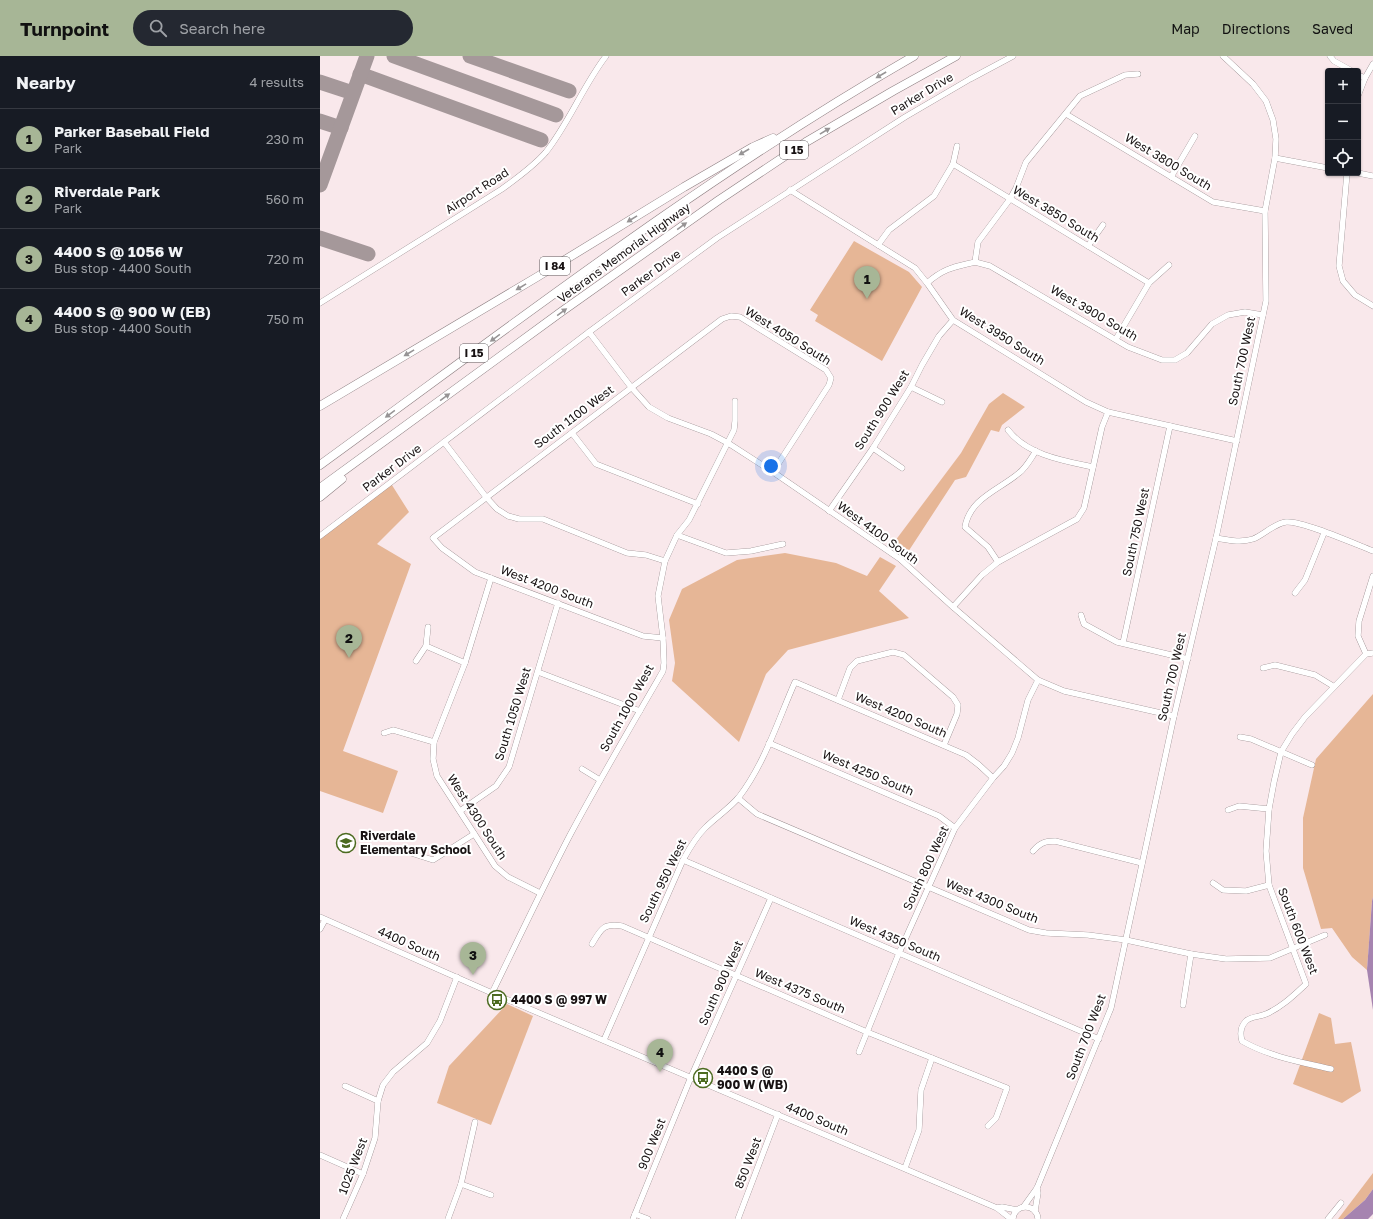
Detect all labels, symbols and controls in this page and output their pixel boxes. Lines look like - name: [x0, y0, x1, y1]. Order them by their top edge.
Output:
- search box: [133, 10, 413, 46]
- text: Turnpoint: [20, 17, 109, 40]
- icon: search: [147, 17, 169, 39]
- text: Search here: [179, 19, 265, 37]
- text: Map: [1171, 20, 1200, 37]
- text: Directions: [1222, 20, 1290, 37]
- text: Saved: [1312, 20, 1353, 37]
- map controls: [1325, 68, 1361, 176]
- button: +: [1325, 68, 1361, 104]
- street label: Parker Drive: [888, 69, 956, 118]
- text: Nearby: [16, 72, 76, 93]
- one-way arrow: [875, 72, 887, 79]
- text: 4 results: [250, 74, 304, 90]
- button: −: [1325, 104, 1361, 140]
- text: Parker Baseball Field: [54, 122, 210, 140]
- one-way arrow: [819, 127, 831, 134]
- street label: West 3800 South: [1122, 130, 1214, 193]
- text: 1: [26, 131, 32, 147]
- text: 230 m: [266, 131, 304, 147]
- text: Park: [54, 140, 82, 156]
- button: locate: [1325, 140, 1361, 176]
- road number: I 15: [780, 141, 808, 159]
- one-way arrow: [738, 149, 750, 156]
- street label: Airport Road: [442, 165, 511, 217]
- text: Riverdale Park: [54, 182, 160, 200]
- street label: West 3850 South: [1010, 182, 1102, 245]
- text: 2: [25, 191, 33, 207]
- text: 560 m: [266, 191, 304, 207]
- street label: Veterans Memorial Highway: [554, 199, 693, 306]
- text: Park: [54, 200, 82, 216]
- one-way arrow: [626, 215, 638, 222]
- one-way arrow: [677, 222, 688, 230]
- text: 4400 S @ 1056 W: [54, 242, 183, 260]
- street label: Parker Drive: [618, 246, 684, 299]
- text: 3: [25, 251, 33, 267]
- text: 720 m: [267, 251, 304, 267]
- road number: I 84: [540, 257, 570, 275]
- text: Bus stop · 4400 South: [54, 260, 191, 276]
- pin: 1: [854, 266, 880, 299]
- street label: West 3900 South: [1048, 281, 1141, 344]
- one-way arrow: [515, 283, 527, 290]
- text: 4400 S @ 900 W (EB): [54, 302, 211, 320]
- street label: West 4050 South: [742, 303, 834, 368]
- street label: West 3950 South: [957, 303, 1048, 368]
- one-way arrow: [556, 308, 567, 316]
- text: 4: [25, 311, 33, 327]
- text: 750 m: [267, 311, 304, 327]
- street label: South 700 West: [1225, 315, 1258, 407]
- text: Bus stop · 4400 South: [54, 320, 191, 336]
- one-way arrow: [490, 334, 500, 342]
- road number: I 15: [460, 344, 488, 362]
- one-way arrow: [404, 350, 415, 357]
- street label: South 900 West: [851, 367, 912, 453]
- street label: South 1100 West: [531, 382, 617, 451]
- one-way arrow: [440, 393, 451, 401]
- one-way arrow: [385, 410, 395, 418]
- street label: Parker Drive: [359, 440, 424, 495]
- your location: [761, 456, 781, 476]
- street label: South 750 West: [1119, 486, 1152, 578]
- street label: West 4100 South: [834, 498, 922, 567]
- street label: West 4200 South: [498, 562, 596, 611]
- pin: 2: [336, 625, 362, 658]
- street label: South 700 West: [1154, 631, 1189, 723]
- street label: South 1000 West: [596, 661, 657, 754]
- street label: South 1050 West: [491, 665, 534, 763]
- street label: West 4200 South: [853, 688, 950, 741]
- street label: West 4250 South: [820, 746, 916, 799]
- street label: West 4300 South: [444, 771, 511, 862]
- street label: South 800 West: [899, 823, 952, 913]
- place label: Riverdale Elementary School: [360, 828, 471, 857]
- school or university icon: Riverdale Elementary School: [335, 832, 357, 854]
- street label: South 950 West: [636, 836, 689, 925]
- street label: West 4300 South: [944, 875, 1041, 926]
- street label: South 600 West: [1275, 885, 1322, 976]
- street label: West 4350 South: [847, 912, 943, 965]
- street label: 4400 South: [376, 923, 443, 964]
- street label: South 900 West: [695, 938, 746, 1028]
- pin: 3: [460, 942, 486, 975]
- street label: West 4375 South: [753, 965, 848, 1016]
- bus stop icon: 4400 S @ 997 W: [486, 989, 508, 1011]
- place label: 4400 S @ 997 W: [511, 992, 607, 1007]
- street label: South 700 West: [1062, 992, 1109, 1082]
- pin: 4: [647, 1039, 673, 1072]
- place label: 4400 S @ 900 W (WB): [717, 1063, 788, 1092]
- bus stop icon: 4400 S @ 900 W (WB): [692, 1067, 714, 1089]
- street label: 4400 South: [783, 1099, 851, 1139]
- street label: 900 West: [634, 1116, 669, 1172]
- street label: 1025 West: [335, 1135, 370, 1196]
- street label: 850 West: [731, 1135, 764, 1191]

